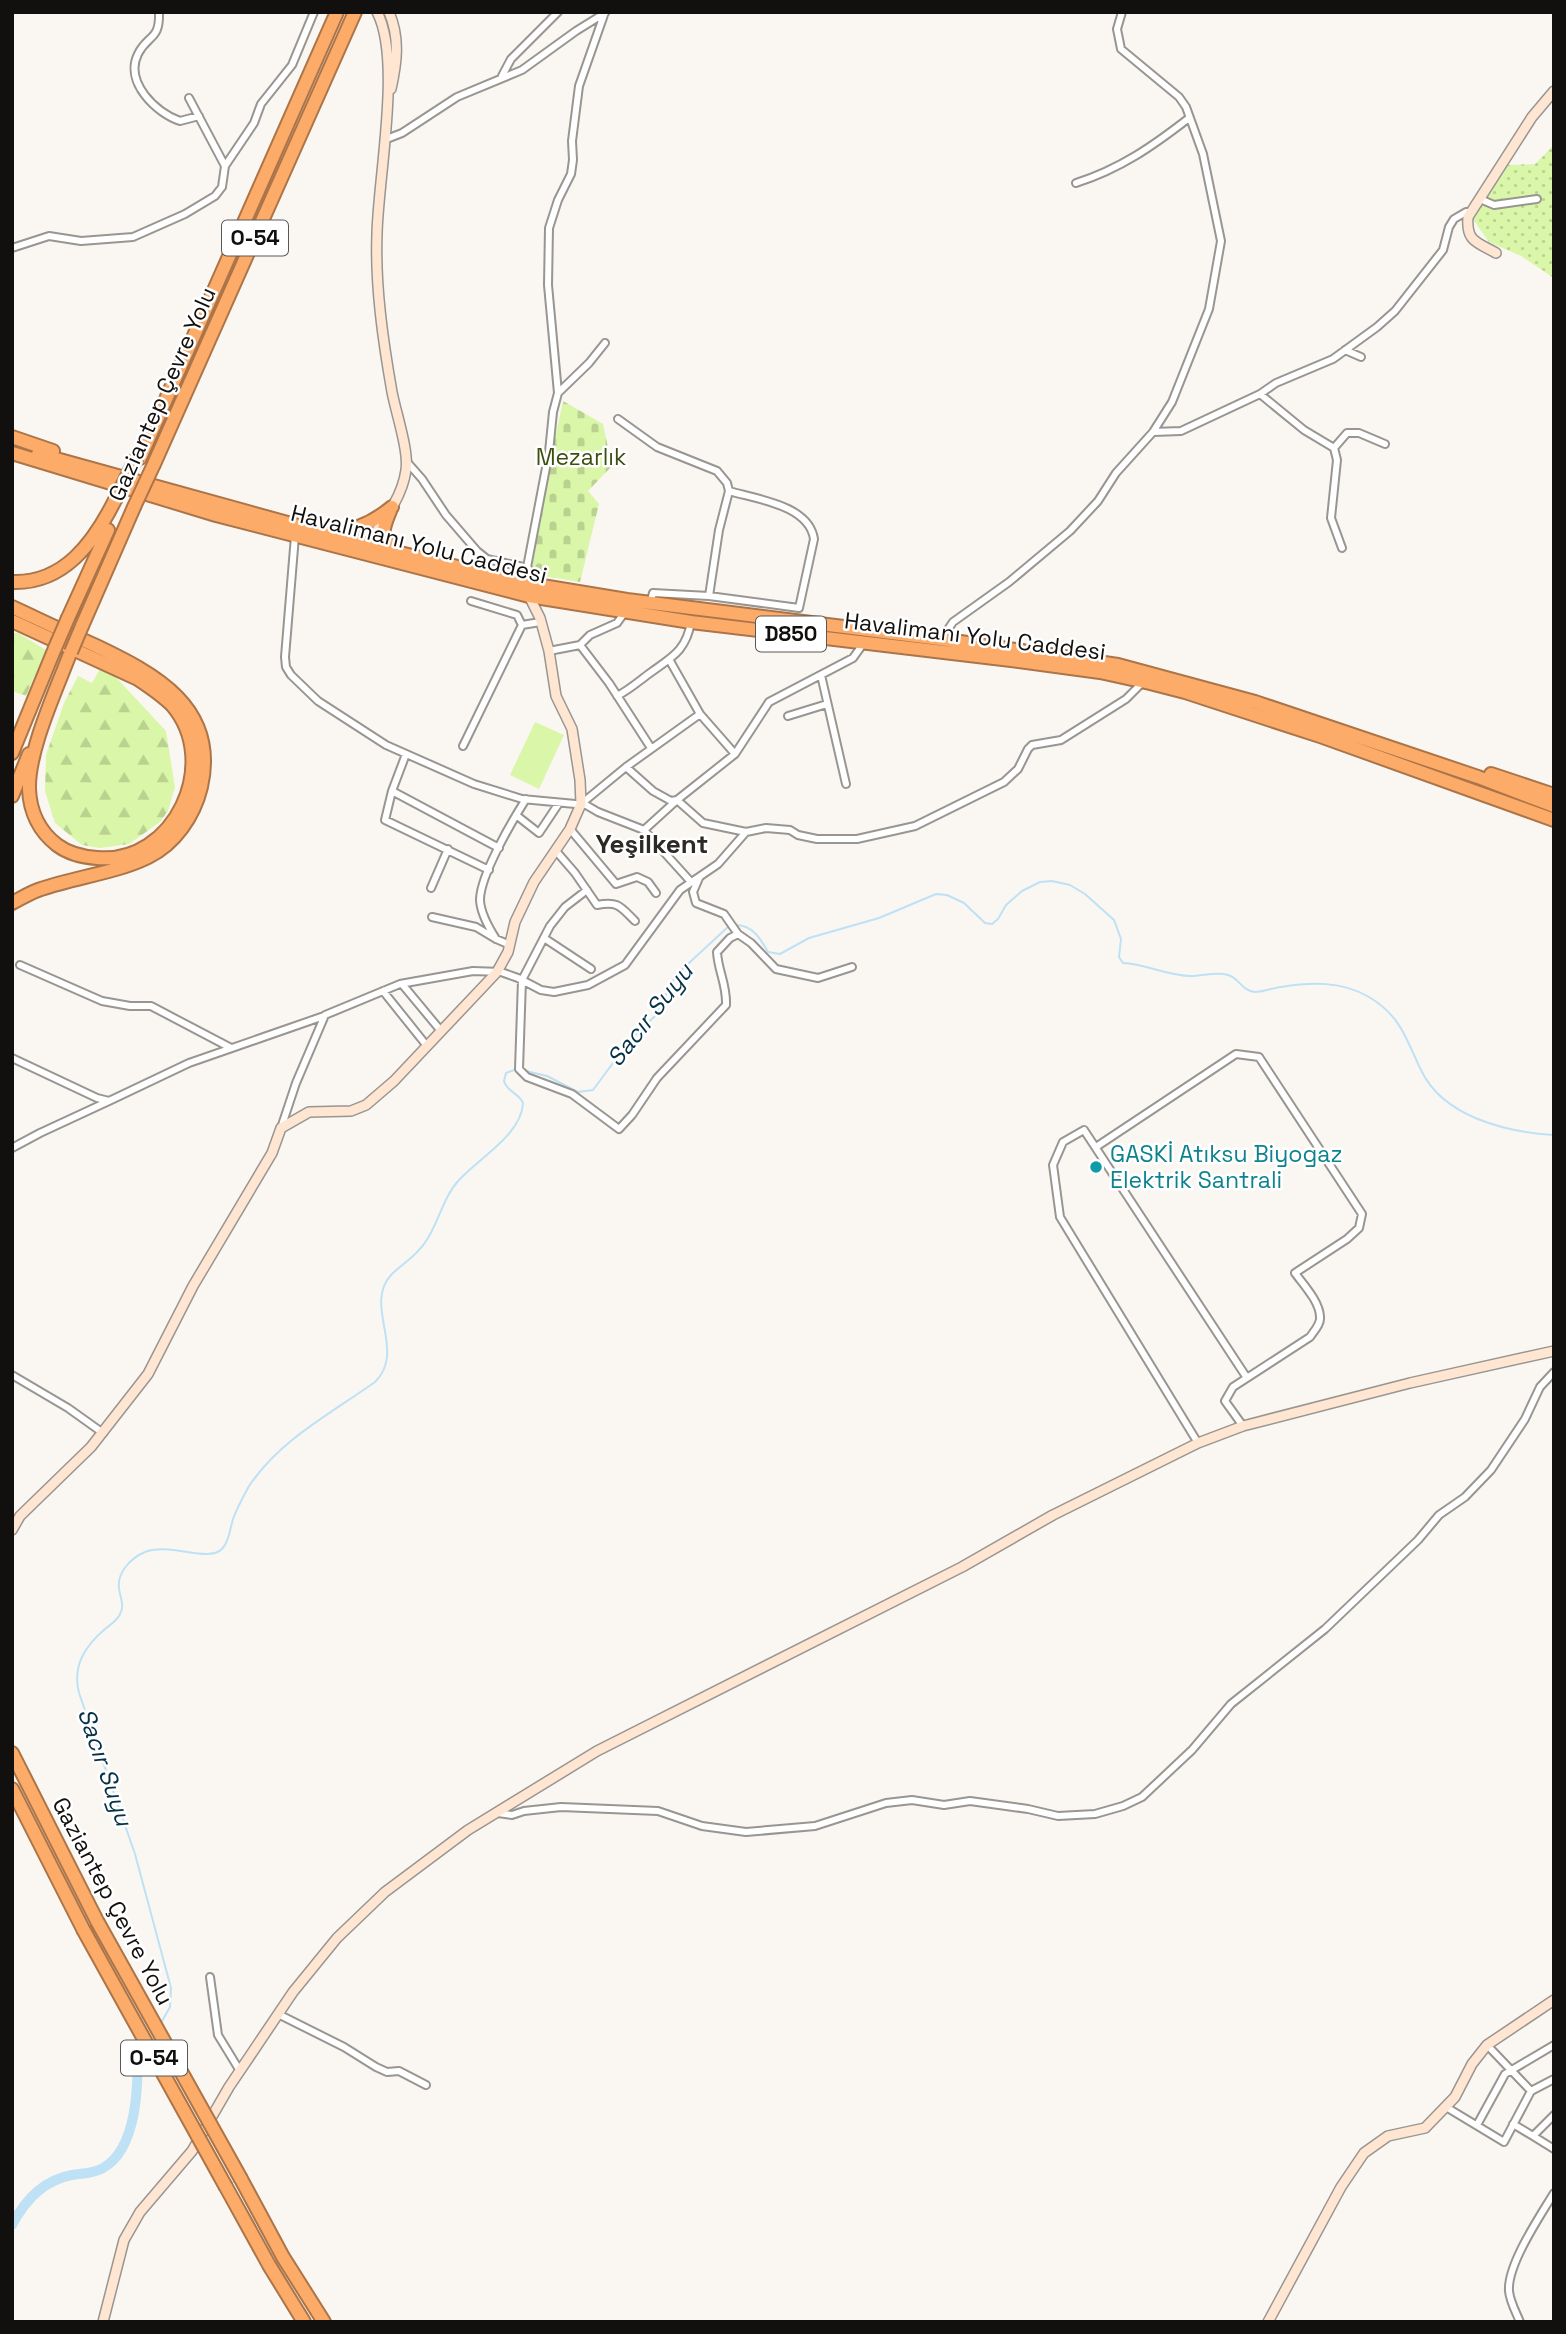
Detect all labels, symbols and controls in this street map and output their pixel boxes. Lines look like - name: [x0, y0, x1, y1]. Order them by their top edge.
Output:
- road number: O-54: [222, 220, 288, 256]
- street label: Gaziantep Çevre Yolu: [101, 282, 223, 506]
- park label: Mezarlık: [536, 442, 626, 472]
- street label: Havalimanı Yolu Caddesi: [288, 498, 550, 590]
- street label: Havalimanı Yolu Caddesi: [843, 605, 1107, 667]
- road number: D850: [756, 616, 826, 652]
- district label: Yeşilkent: [596, 827, 708, 861]
- water label: Sacır Suyu: [600, 956, 700, 1072]
- place label: GASKİ Atıksu Biyogaz Elektrik Santrali: [1110, 1139, 1343, 1195]
- marker: GASKİ Atıksu Biyogaz Elektrik Santrali: [1088, 1159, 1104, 1175]
- water label: Sacır Suyu: [71, 1704, 140, 1831]
- street label: Gaziantep Çevre Yolu: [45, 1792, 181, 2010]
- road number: O-54: [121, 2040, 187, 2076]

